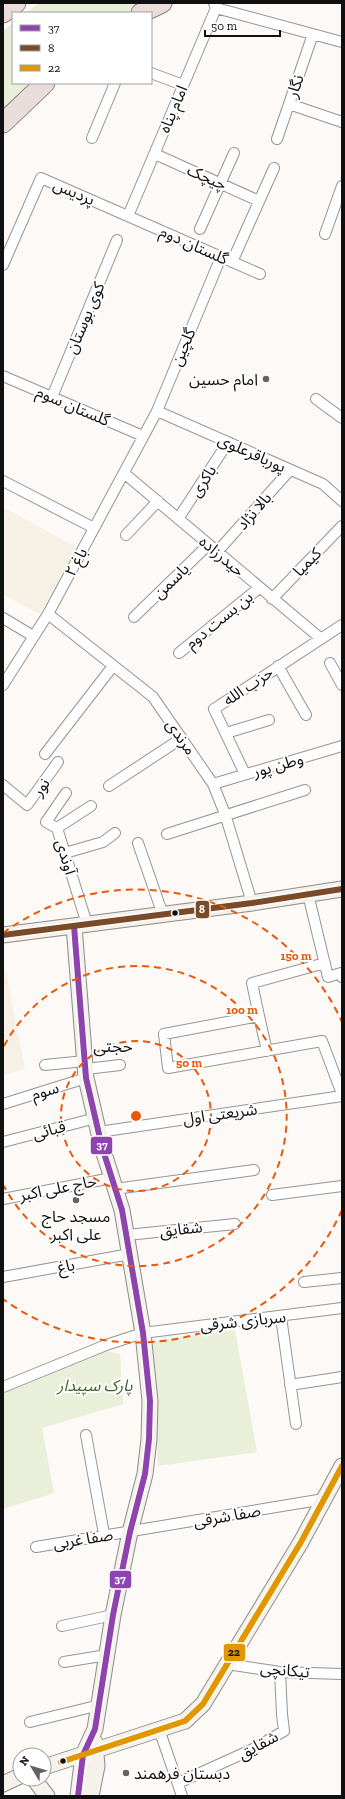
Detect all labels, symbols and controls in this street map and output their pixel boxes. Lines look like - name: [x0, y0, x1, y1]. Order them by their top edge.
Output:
- legend: [12, 12, 152, 84]
- scale bar: [205, 12, 280, 38]
- text: 50 m: [211, 19, 238, 33]
- text: 37: [48, 21, 60, 35]
- text: 8: [48, 41, 54, 55]
- text: 22: [48, 61, 60, 75]
- street label: نگار: [282, 72, 308, 101]
- street label: امام پناه: [155, 82, 194, 137]
- street label: چیچک: [184, 160, 230, 195]
- street label: پردیس: [50, 175, 98, 210]
- street label: گلستان دوم: [156, 222, 231, 271]
- street label: کوی بوستان: [61, 279, 109, 357]
- street label: گلچین: [167, 325, 201, 369]
- place label: امام حسین: [189, 370, 258, 392]
- marker: امام حسین: [261, 374, 271, 384]
- street label: گلستان سوم: [32, 382, 113, 433]
- street label: پورباقرعلوی: [215, 430, 289, 477]
- street label: باکری: [186, 462, 220, 500]
- street label: بالا نژاد: [233, 488, 275, 534]
- street label: حیدرزاده: [196, 532, 248, 580]
- street label: کیمیا: [289, 543, 325, 580]
- street label: باغ ۲: [61, 544, 94, 581]
- street label: یاسمن: [149, 559, 193, 603]
- street label: بن بست دوم: [181, 587, 258, 655]
- street label: حزب الله: [220, 663, 276, 709]
- street label: مرندی: [162, 715, 200, 759]
- street label: وطن پور: [250, 749, 306, 783]
- street label: نور: [28, 774, 54, 801]
- street label: آوندی: [52, 837, 81, 878]
- line badge: 8: [195, 900, 210, 919]
- text: 8: [199, 903, 205, 916]
- unlabelled marker: [170, 908, 180, 918]
- text: 150 m: [281, 949, 312, 963]
- text: 100 m: [226, 1003, 258, 1017]
- district label: حجتی: [93, 1036, 133, 1057]
- text: 50 m: [176, 1056, 202, 1070]
- street label: سوم: [29, 1078, 62, 1107]
- street label: شریعتی اول: [182, 1099, 259, 1130]
- centre of rings: [129, 1109, 143, 1123]
- street label: قبائی: [30, 1117, 68, 1143]
- line badge: 37: [90, 1136, 113, 1155]
- text: 37: [96, 1139, 108, 1152]
- street label: حاج علی اکبر: [17, 1171, 99, 1208]
- marker: مسجد حاج علی اکبر: [71, 1195, 81, 1205]
- place label: مسجد حاج علی اکبر: [42, 1207, 110, 1244]
- street label: شقایق: [159, 1217, 203, 1242]
- street label: باغ: [56, 1255, 77, 1280]
- street label: سربازی شرقی: [199, 1307, 287, 1335]
- park label: پارک سپیدار: [56, 1376, 133, 1396]
- street label: صفا شرقی: [192, 1501, 262, 1531]
- street label: صفا غربی: [52, 1525, 114, 1553]
- line badge: 37: [109, 1570, 132, 1589]
- text: 37: [114, 1573, 126, 1586]
- line badge: 22: [223, 1643, 246, 1662]
- text: 22: [228, 1646, 240, 1659]
- street label: تیکانچی: [259, 1658, 311, 1683]
- street label: شقایق: [235, 1727, 282, 1764]
- north arrow: [12, 1747, 52, 1787]
- text: N: [17, 1753, 33, 1768]
- unlabelled marker: [58, 1756, 68, 1766]
- place label: دبستان فرهمند: [134, 1764, 230, 1783]
- marker: دبستان فرهمند: [121, 1768, 131, 1778]

